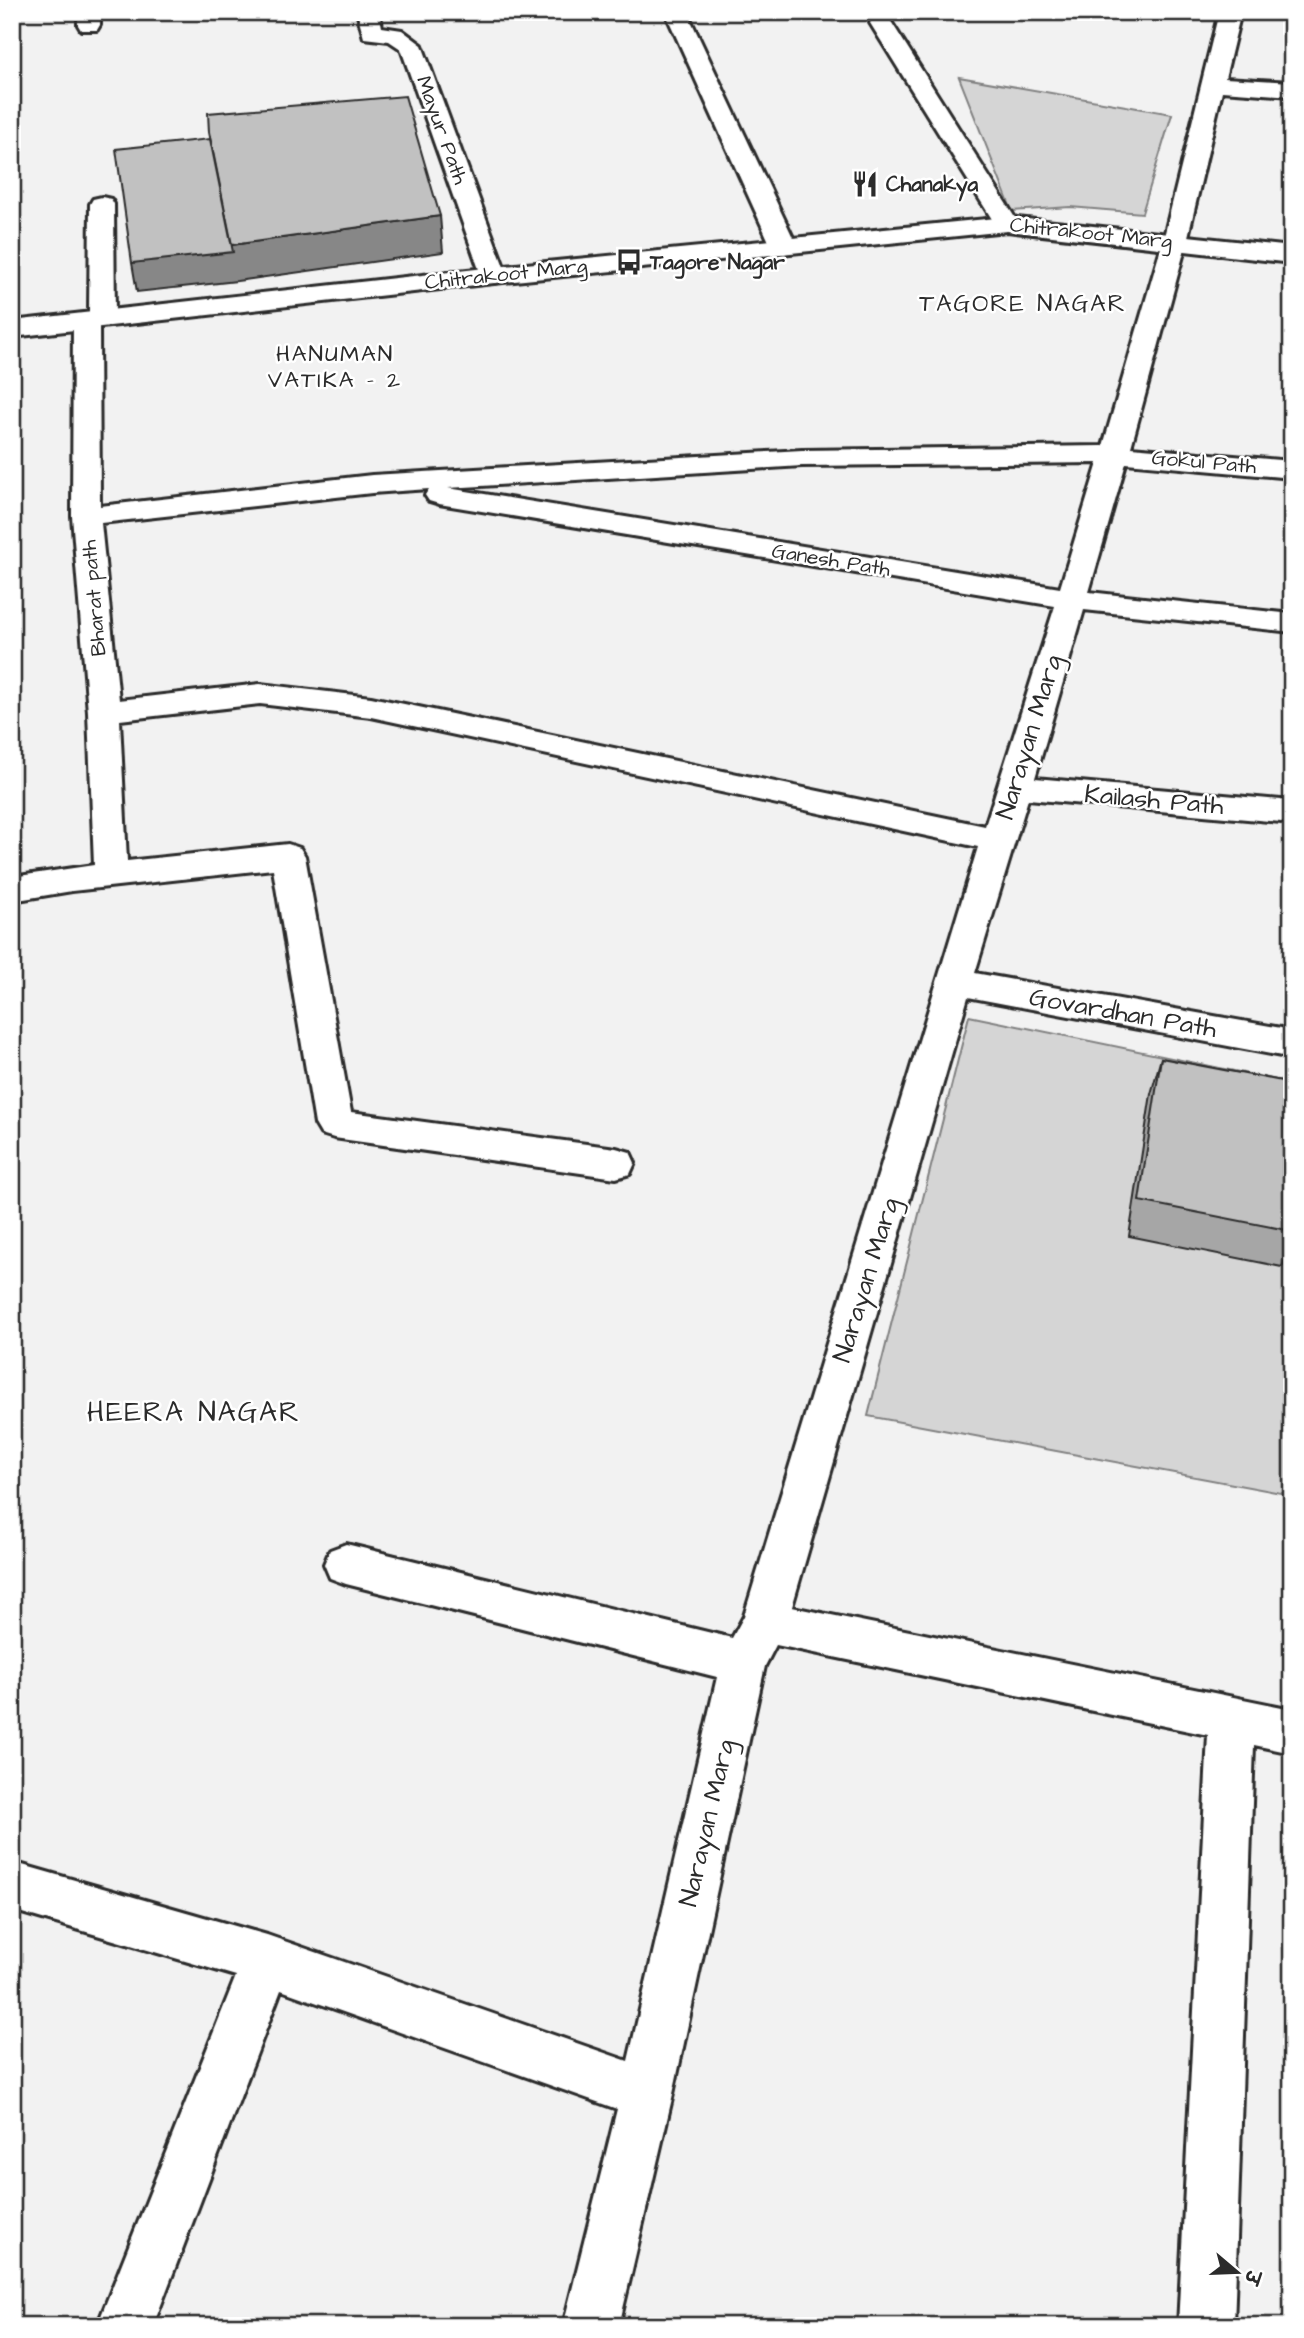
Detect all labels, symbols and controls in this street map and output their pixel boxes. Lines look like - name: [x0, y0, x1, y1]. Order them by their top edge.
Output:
- street label: Mayur Path: [407, 72, 475, 189]
- restaurant icon: Chanakya: [850, 169, 880, 199]
- place label: Chanakya: [886, 170, 979, 202]
- street label: Chitrakoot Marg: [1008, 210, 1174, 258]
- bus stop icon: Tagore Nagar: [614, 247, 644, 277]
- place label: Tagore Nagar: [649, 248, 785, 279]
- street label: Chitrakoot Marg: [423, 251, 589, 299]
- district label: TAGORE NAGAR: [919, 287, 1127, 321]
- district label: HANUMAN VATIKA - 2: [268, 338, 402, 396]
- street label: Gokul Path: [1151, 443, 1258, 481]
- street label: Ganesh Path: [770, 536, 893, 584]
- street label: Bharat path: [74, 538, 115, 657]
- street label: Narayan Marg: [987, 650, 1073, 824]
- street label: Kailash Path: [1083, 776, 1225, 824]
- street label: Govardhan Path: [1026, 979, 1220, 1047]
- street label: Narayan Marg: [824, 1193, 910, 1367]
- district label: HEERA NAGAR: [87, 1393, 301, 1432]
- street label: Narayan Marg: [670, 1736, 746, 1911]
- north arrow: [1202, 2236, 1272, 2306]
- text: उ: [1236, 2265, 1267, 2290]

